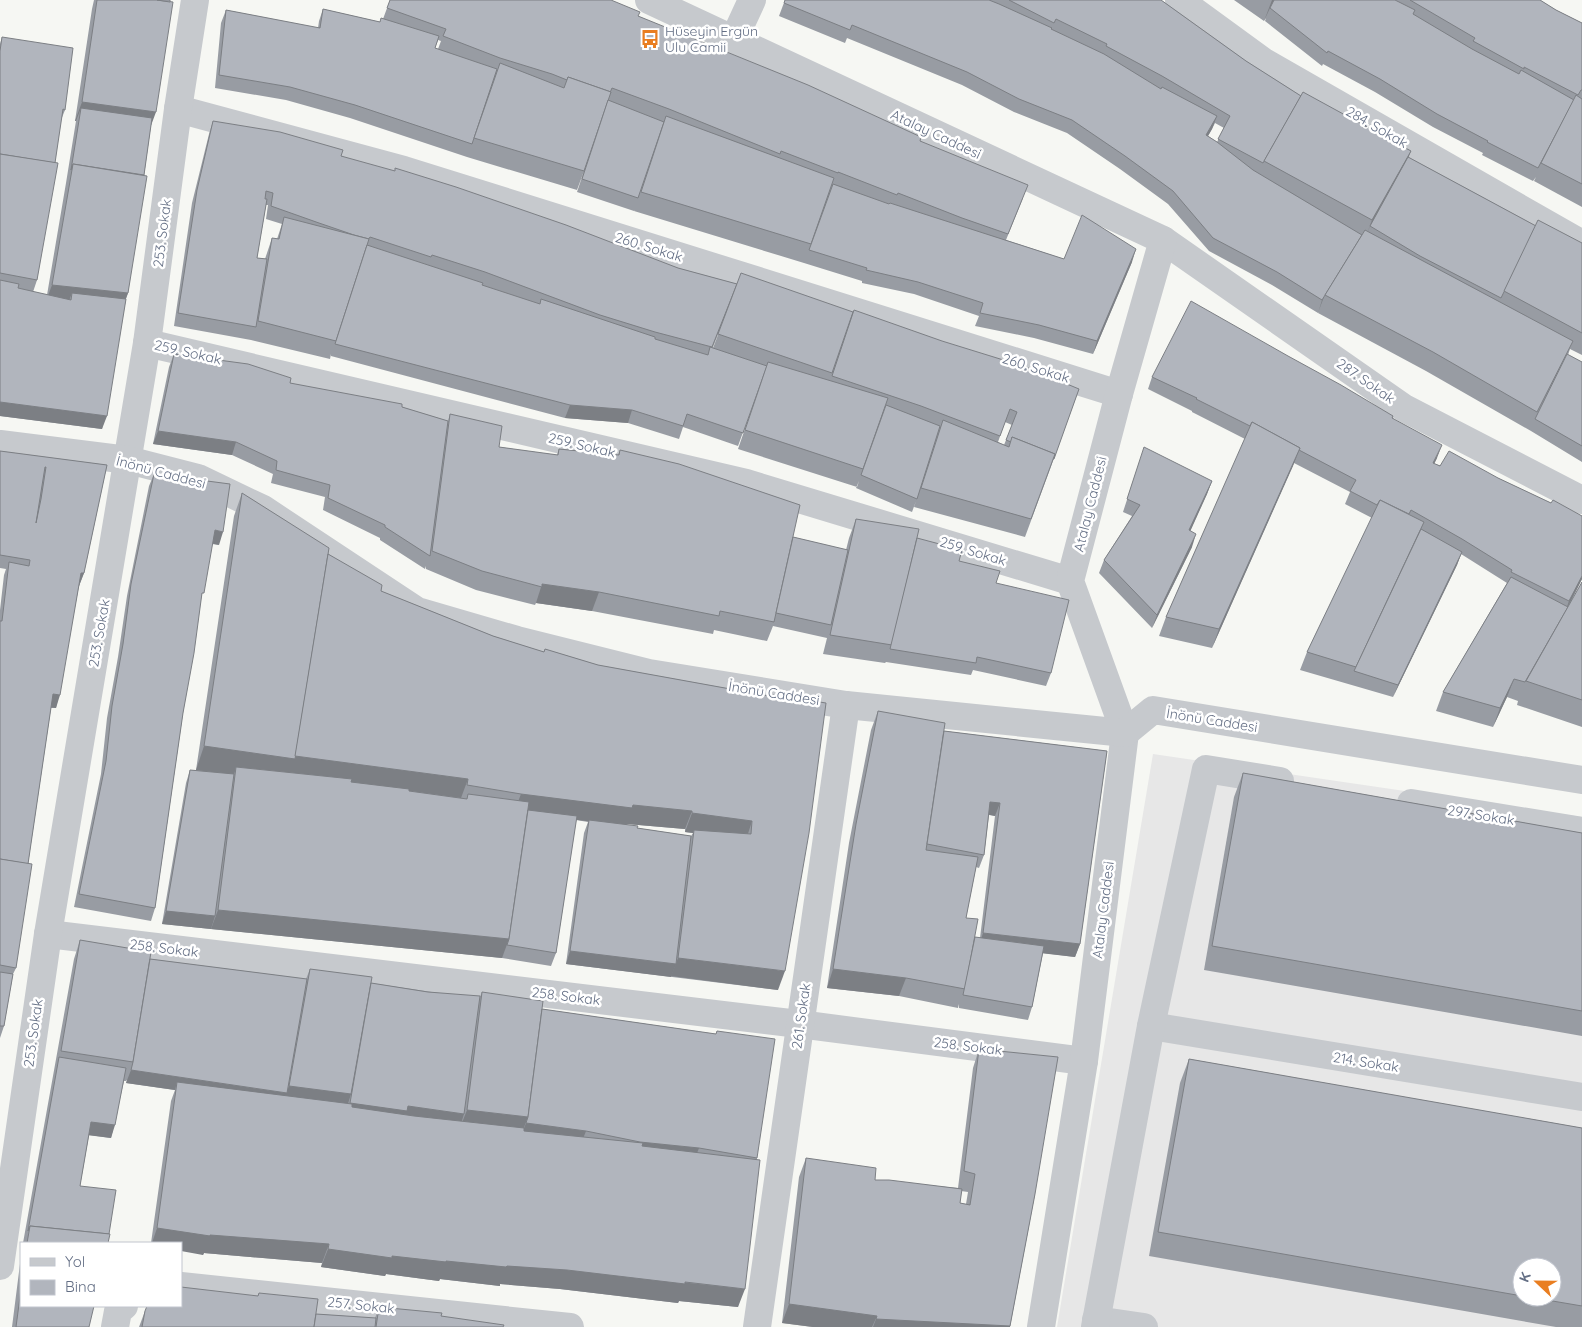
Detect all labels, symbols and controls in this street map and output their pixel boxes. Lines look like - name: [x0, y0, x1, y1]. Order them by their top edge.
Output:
- place label: Hüseyin Ergün Ulu Camii: [665, 22, 758, 56]
- bus stop icon: Hüseyin Ergün Ulu Camii: [639, 28, 661, 50]
- street label: 284. Sokak: [1343, 102, 1411, 152]
- street label: Atalay Caddesi: [888, 105, 984, 163]
- street label: 253. Sokak: [149, 198, 175, 268]
- street label: 260. Sokak: [613, 228, 685, 266]
- street label: 259. Sokak: [152, 335, 224, 369]
- street label: 260. Sokak: [1000, 349, 1072, 387]
- street label: 287. Sokak: [1333, 354, 1399, 408]
- street label: 259. Sokak: [546, 428, 618, 462]
- street label: İnönü Caddesi: [114, 451, 208, 493]
- street label: Atalay Caddesi: [1069, 454, 1111, 554]
- street label: 259. Sokak: [938, 532, 1008, 570]
- street label: 253. Sokak: [84, 598, 114, 668]
- street label: İnönü Caddesi: [727, 677, 821, 709]
- street label: İnönü Caddesi: [1165, 704, 1259, 736]
- street label: 297. Sokak: [1446, 801, 1516, 829]
- street label: Atalay Caddesi: [1088, 860, 1118, 960]
- street label: 258. Sokak: [129, 935, 199, 961]
- street label: 261. Sokak: [787, 982, 815, 1050]
- street label: 258. Sokak: [531, 983, 601, 1009]
- street label: 253. Sokak: [19, 998, 47, 1068]
- street label: 258. Sokak: [933, 1033, 1003, 1059]
- street label: 214. Sokak: [1332, 1048, 1400, 1076]
- legend: [20, 1242, 182, 1307]
- text: Yol: [65, 1252, 85, 1271]
- north arrow: [1512, 1257, 1562, 1307]
- text: K: [1515, 1270, 1535, 1285]
- text: Bina: [65, 1277, 96, 1296]
- street label: 257. Sokak: [326, 1293, 396, 1317]

